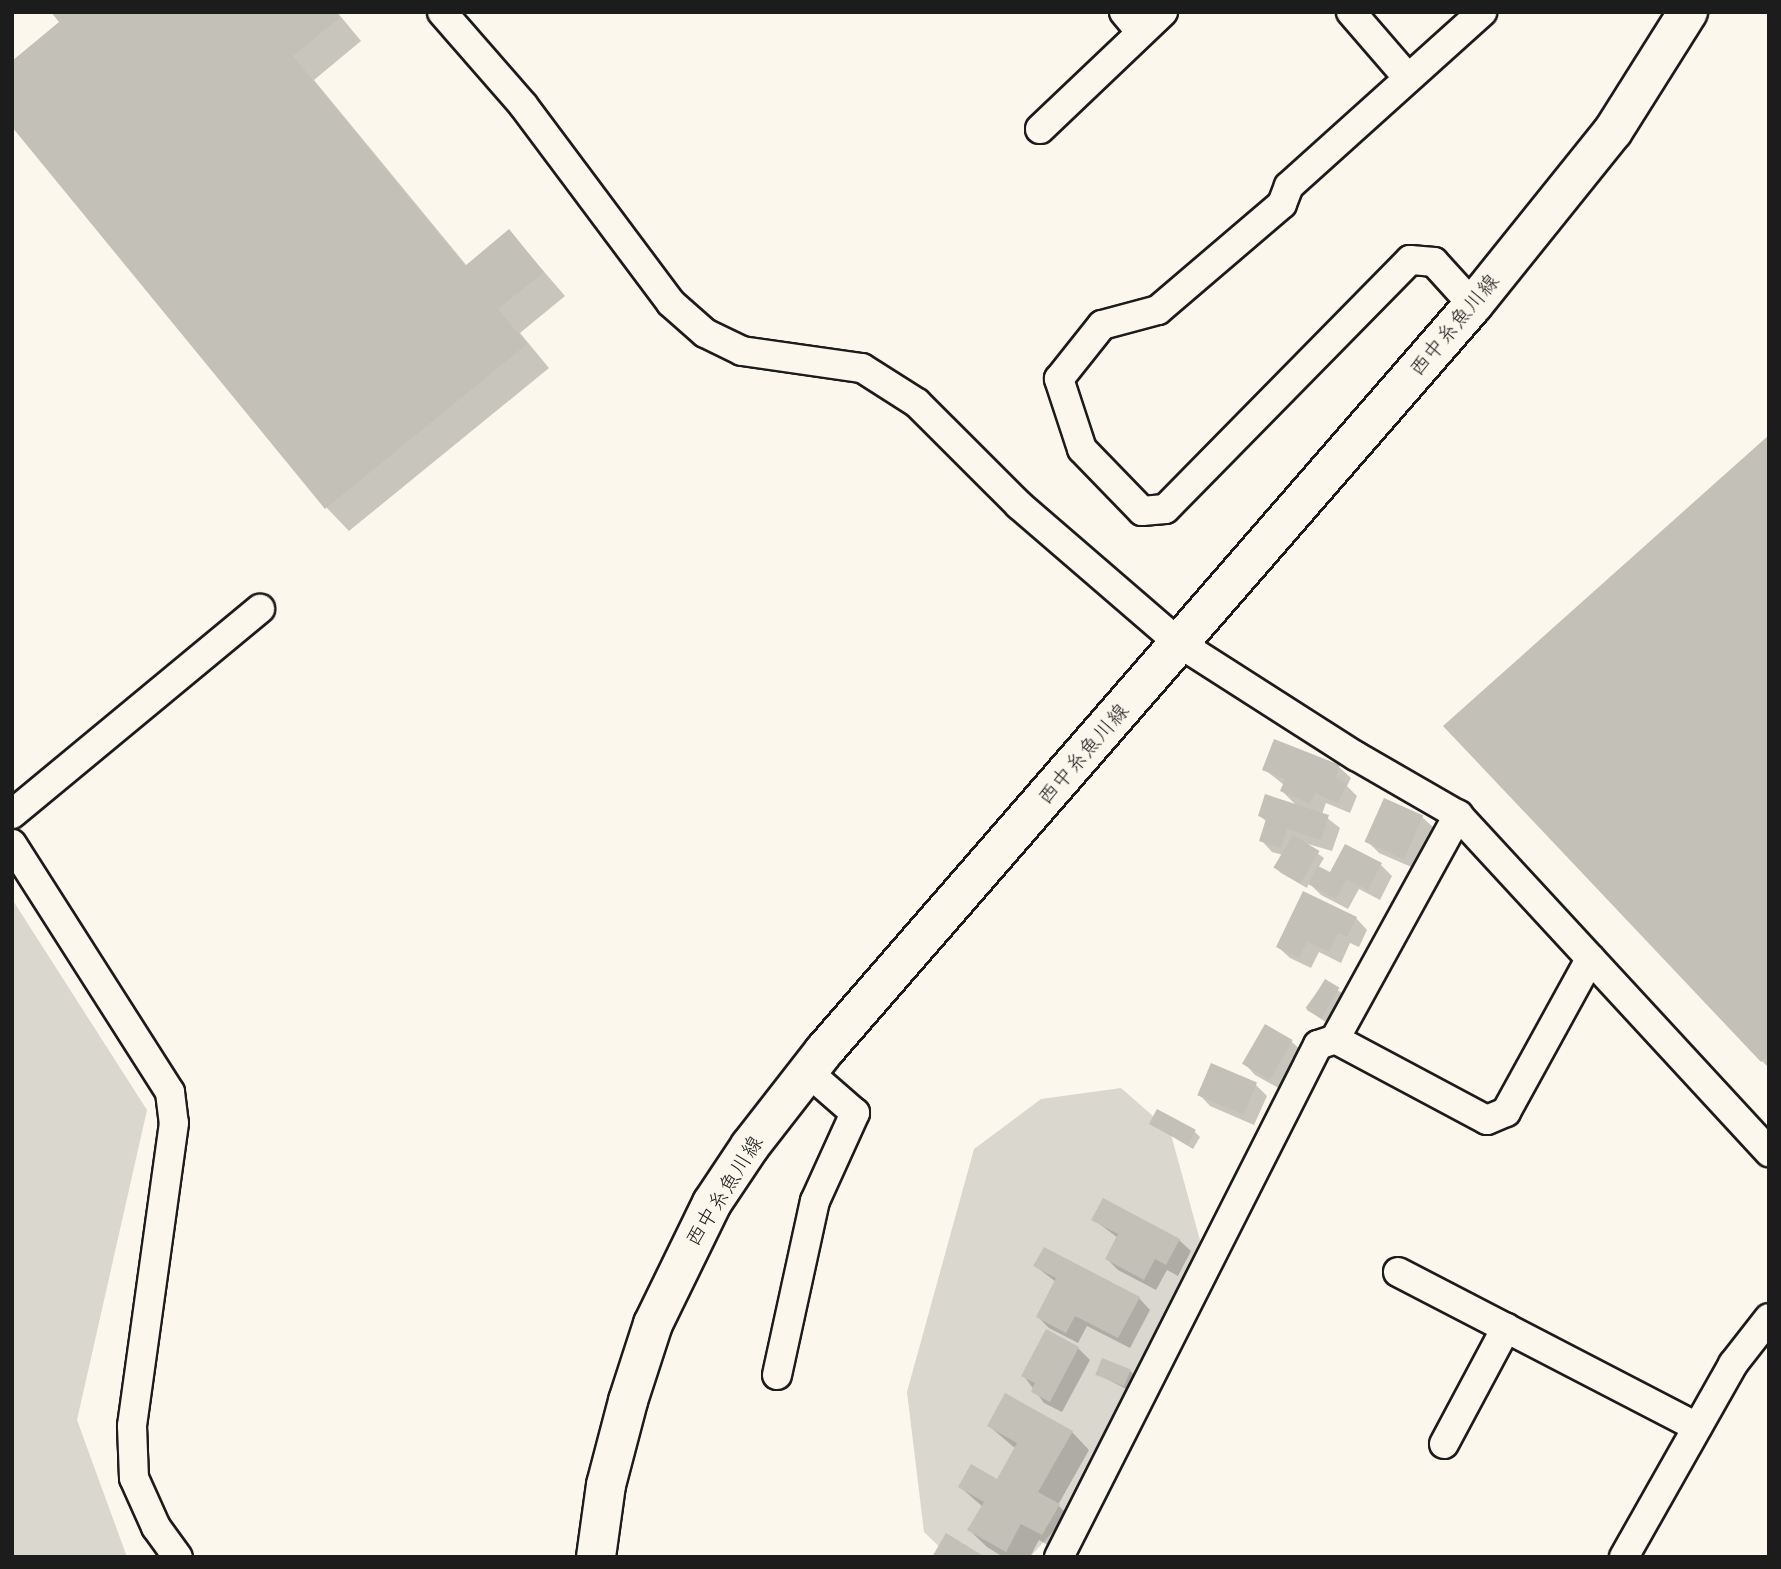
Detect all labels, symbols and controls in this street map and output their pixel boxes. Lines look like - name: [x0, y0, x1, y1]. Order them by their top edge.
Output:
- street label: 西中糸魚川線: [1404, 269, 1504, 381]
- street label: 西中糸魚川線: [1032, 698, 1134, 810]
- street label: 西中糸魚川線: [680, 1131, 768, 1251]

